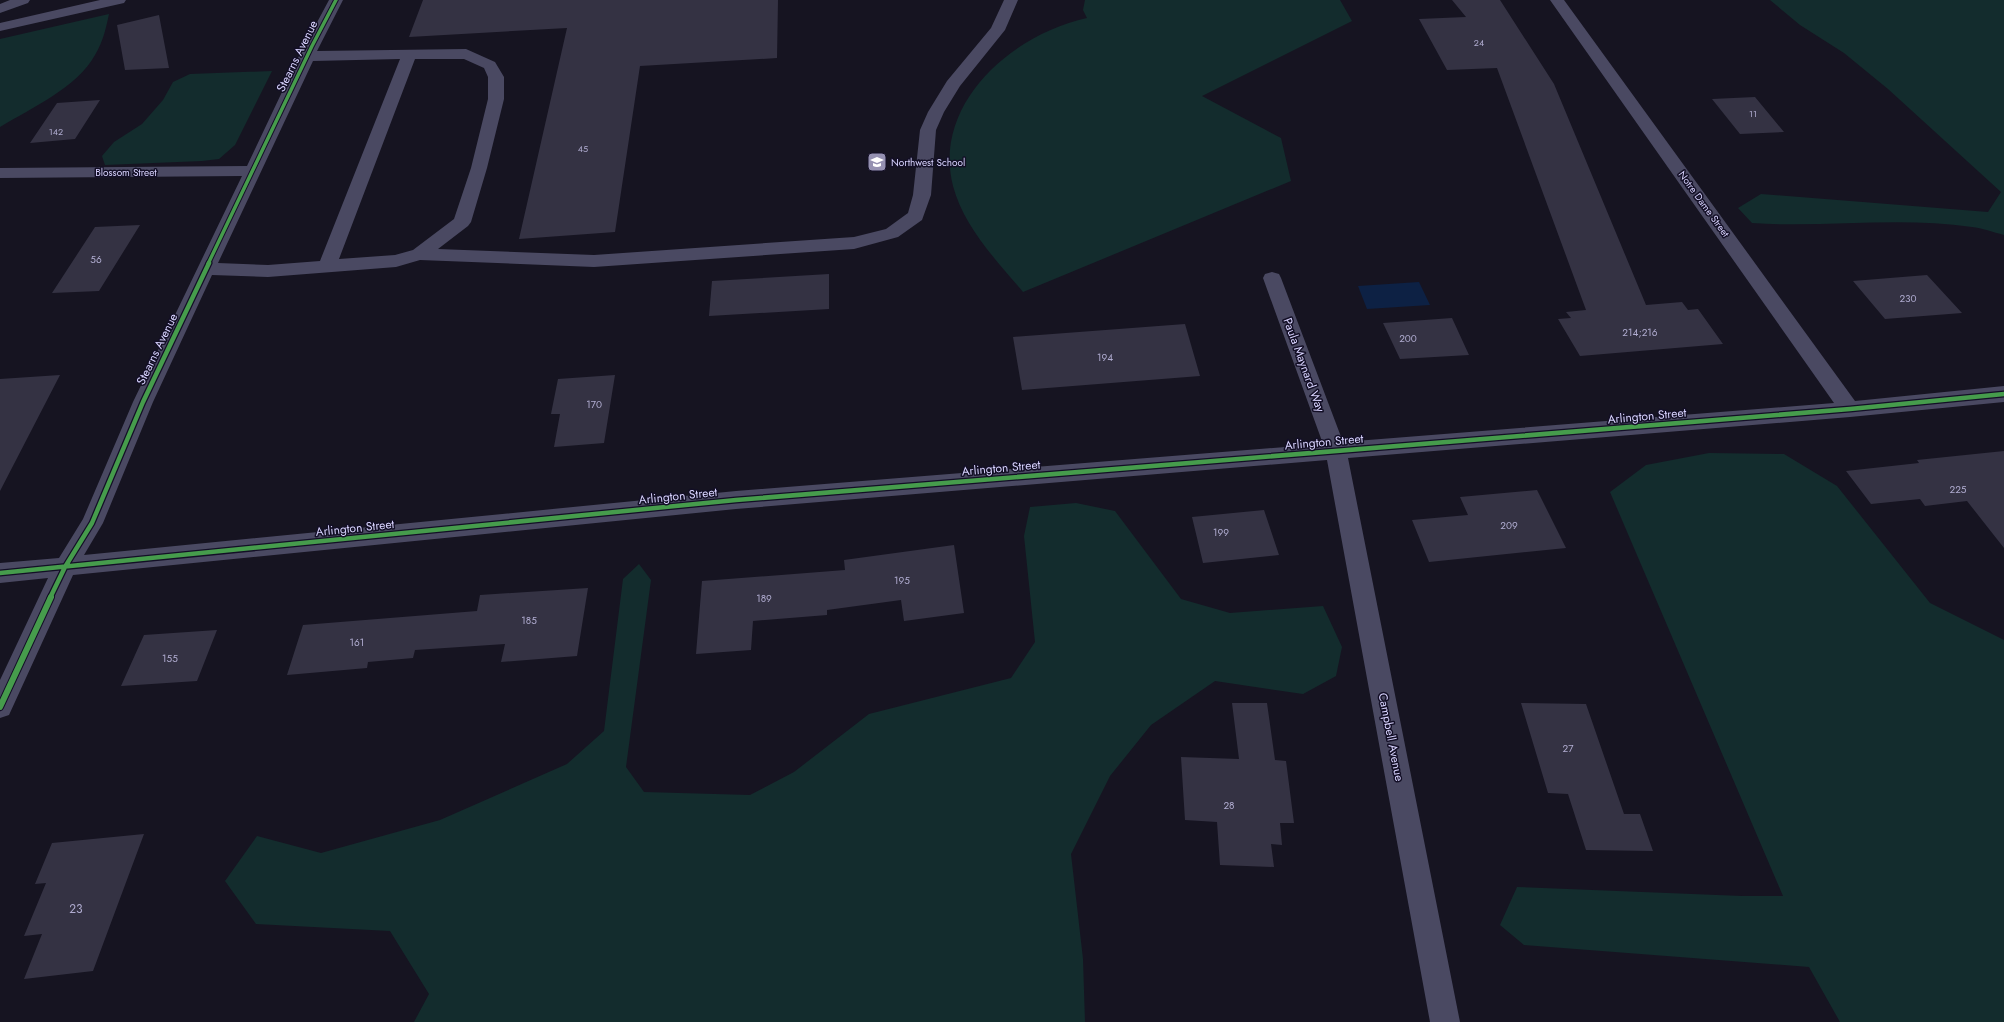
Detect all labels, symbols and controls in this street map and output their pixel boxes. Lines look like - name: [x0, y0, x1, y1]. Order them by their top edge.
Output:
- street label: Stearns Avenue: [272, 17, 322, 95]
- house number: 24: [1474, 36, 1484, 49]
- house number: 11: [1749, 107, 1757, 120]
- house number: 142: [49, 125, 63, 138]
- house number: 45: [578, 142, 588, 155]
- school or university icon: Northwest School: [866, 151, 888, 173]
- place label: Northwest School: [891, 155, 965, 170]
- street label: Blossom Street: [95, 165, 157, 180]
- street label: Notre Dame Street: [1675, 168, 1733, 241]
- house number: 56: [90, 252, 102, 267]
- house number: 230: [1899, 291, 1917, 306]
- street label: Stearns Avenue: [132, 310, 182, 388]
- street label: Paula Maynard Way: [1279, 315, 1330, 415]
- house number: 214;216: [1622, 325, 1658, 340]
- house number: 200: [1399, 331, 1417, 346]
- house number: 194: [1097, 350, 1113, 365]
- house number: 170: [586, 397, 602, 412]
- street label: Arlington Street: [1607, 404, 1687, 428]
- street label: Arlington Street: [1284, 430, 1364, 454]
- street label: Arlington Street: [961, 456, 1041, 480]
- house number: 225: [1949, 482, 1967, 497]
- street label: Arlington Street: [638, 483, 718, 509]
- street label: Arlington Street: [315, 515, 395, 541]
- house number: 209: [1500, 518, 1518, 533]
- house number: 199: [1213, 525, 1229, 540]
- house number: 195: [894, 573, 910, 588]
- house number: 189: [756, 591, 772, 606]
- house number: 185: [521, 613, 537, 628]
- house number: 161: [350, 635, 364, 650]
- house number: 155: [162, 651, 178, 666]
- street label: Campbell Avenue: [1374, 691, 1408, 783]
- house number: 27: [1563, 741, 1574, 756]
- house number: 28: [1223, 798, 1235, 813]
- house number: 23: [69, 900, 83, 918]

